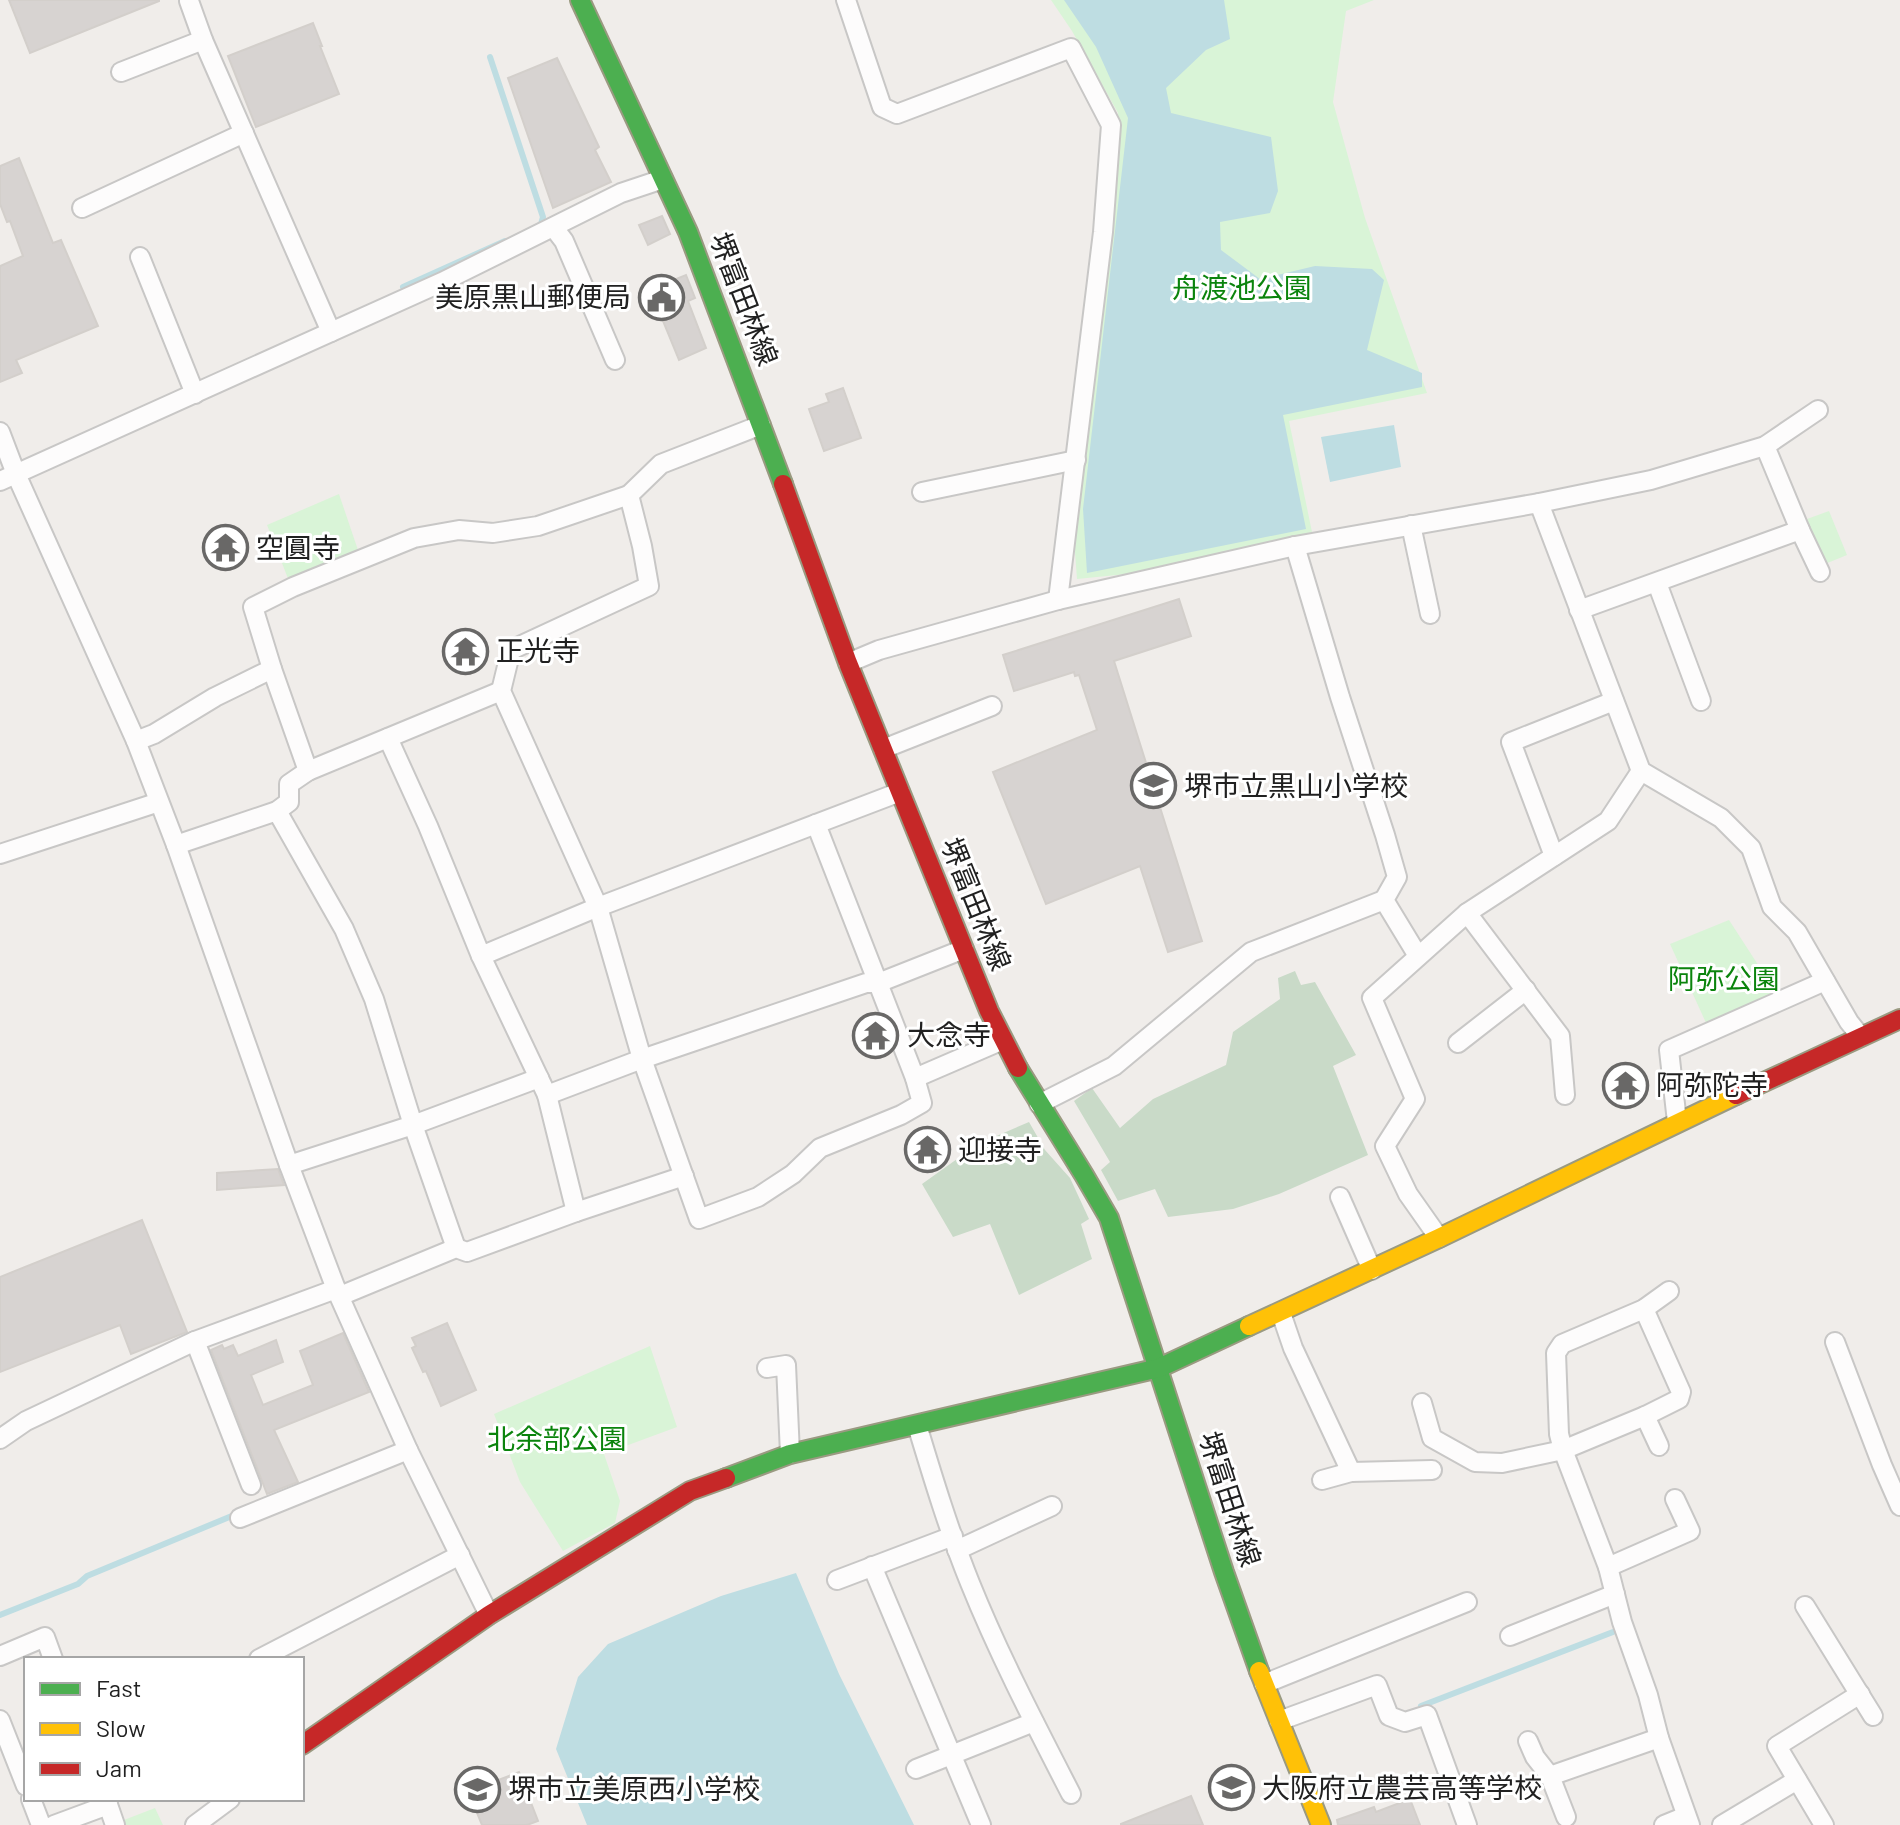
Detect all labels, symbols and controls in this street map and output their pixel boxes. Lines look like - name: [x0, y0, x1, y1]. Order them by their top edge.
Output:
- street label: 堺富田林線: [704, 227, 786, 370]
- park label: 舟渡池公園: [1172, 270, 1312, 304]
- public building icon: 美原黒山郵便局: [638, 273, 686, 321]
- place label: 美原黒山郵便局: [435, 279, 631, 313]
- temple icon: 空圓寺: [201, 524, 249, 572]
- place label: 空圓寺: [256, 530, 340, 564]
- temple icon: 正光寺: [441, 627, 489, 675]
- place label: 正光寺: [496, 633, 580, 667]
- school or university icon: 堺市立黒山小学校: [1129, 762, 1177, 810]
- place label: 堺市立黒山小学校: [1184, 768, 1408, 802]
- street label: 堺富田林線: [935, 832, 1019, 975]
- park label: 阿弥公園: [1668, 961, 1780, 995]
- temple icon: 大念寺: [852, 1011, 900, 1059]
- place label: 大念寺: [907, 1017, 991, 1051]
- temple icon: 阿弥陀寺: [1601, 1061, 1649, 1109]
- place label: 阿弥陀寺: [1656, 1067, 1768, 1101]
- temple icon: 迎接寺: [903, 1126, 951, 1174]
- place label: 迎接寺: [958, 1132, 1042, 1166]
- park label: 北余部公園: [487, 1421, 627, 1455]
- street label: 堺富田林線: [1193, 1427, 1269, 1571]
- legend: [24, 1657, 304, 1801]
- text: Fast: [96, 1673, 141, 1702]
- text: Slow: [96, 1713, 145, 1742]
- text: Jam: [96, 1753, 142, 1782]
- school or university icon: 大阪府立農芸高等学校: [1207, 1764, 1255, 1812]
- school or university icon: 堺市立美原西小学校: [453, 1765, 501, 1813]
- place label: 大阪府立農芸高等学校: [1262, 1770, 1542, 1804]
- place label: 堺市立美原西小学校: [508, 1771, 760, 1805]

